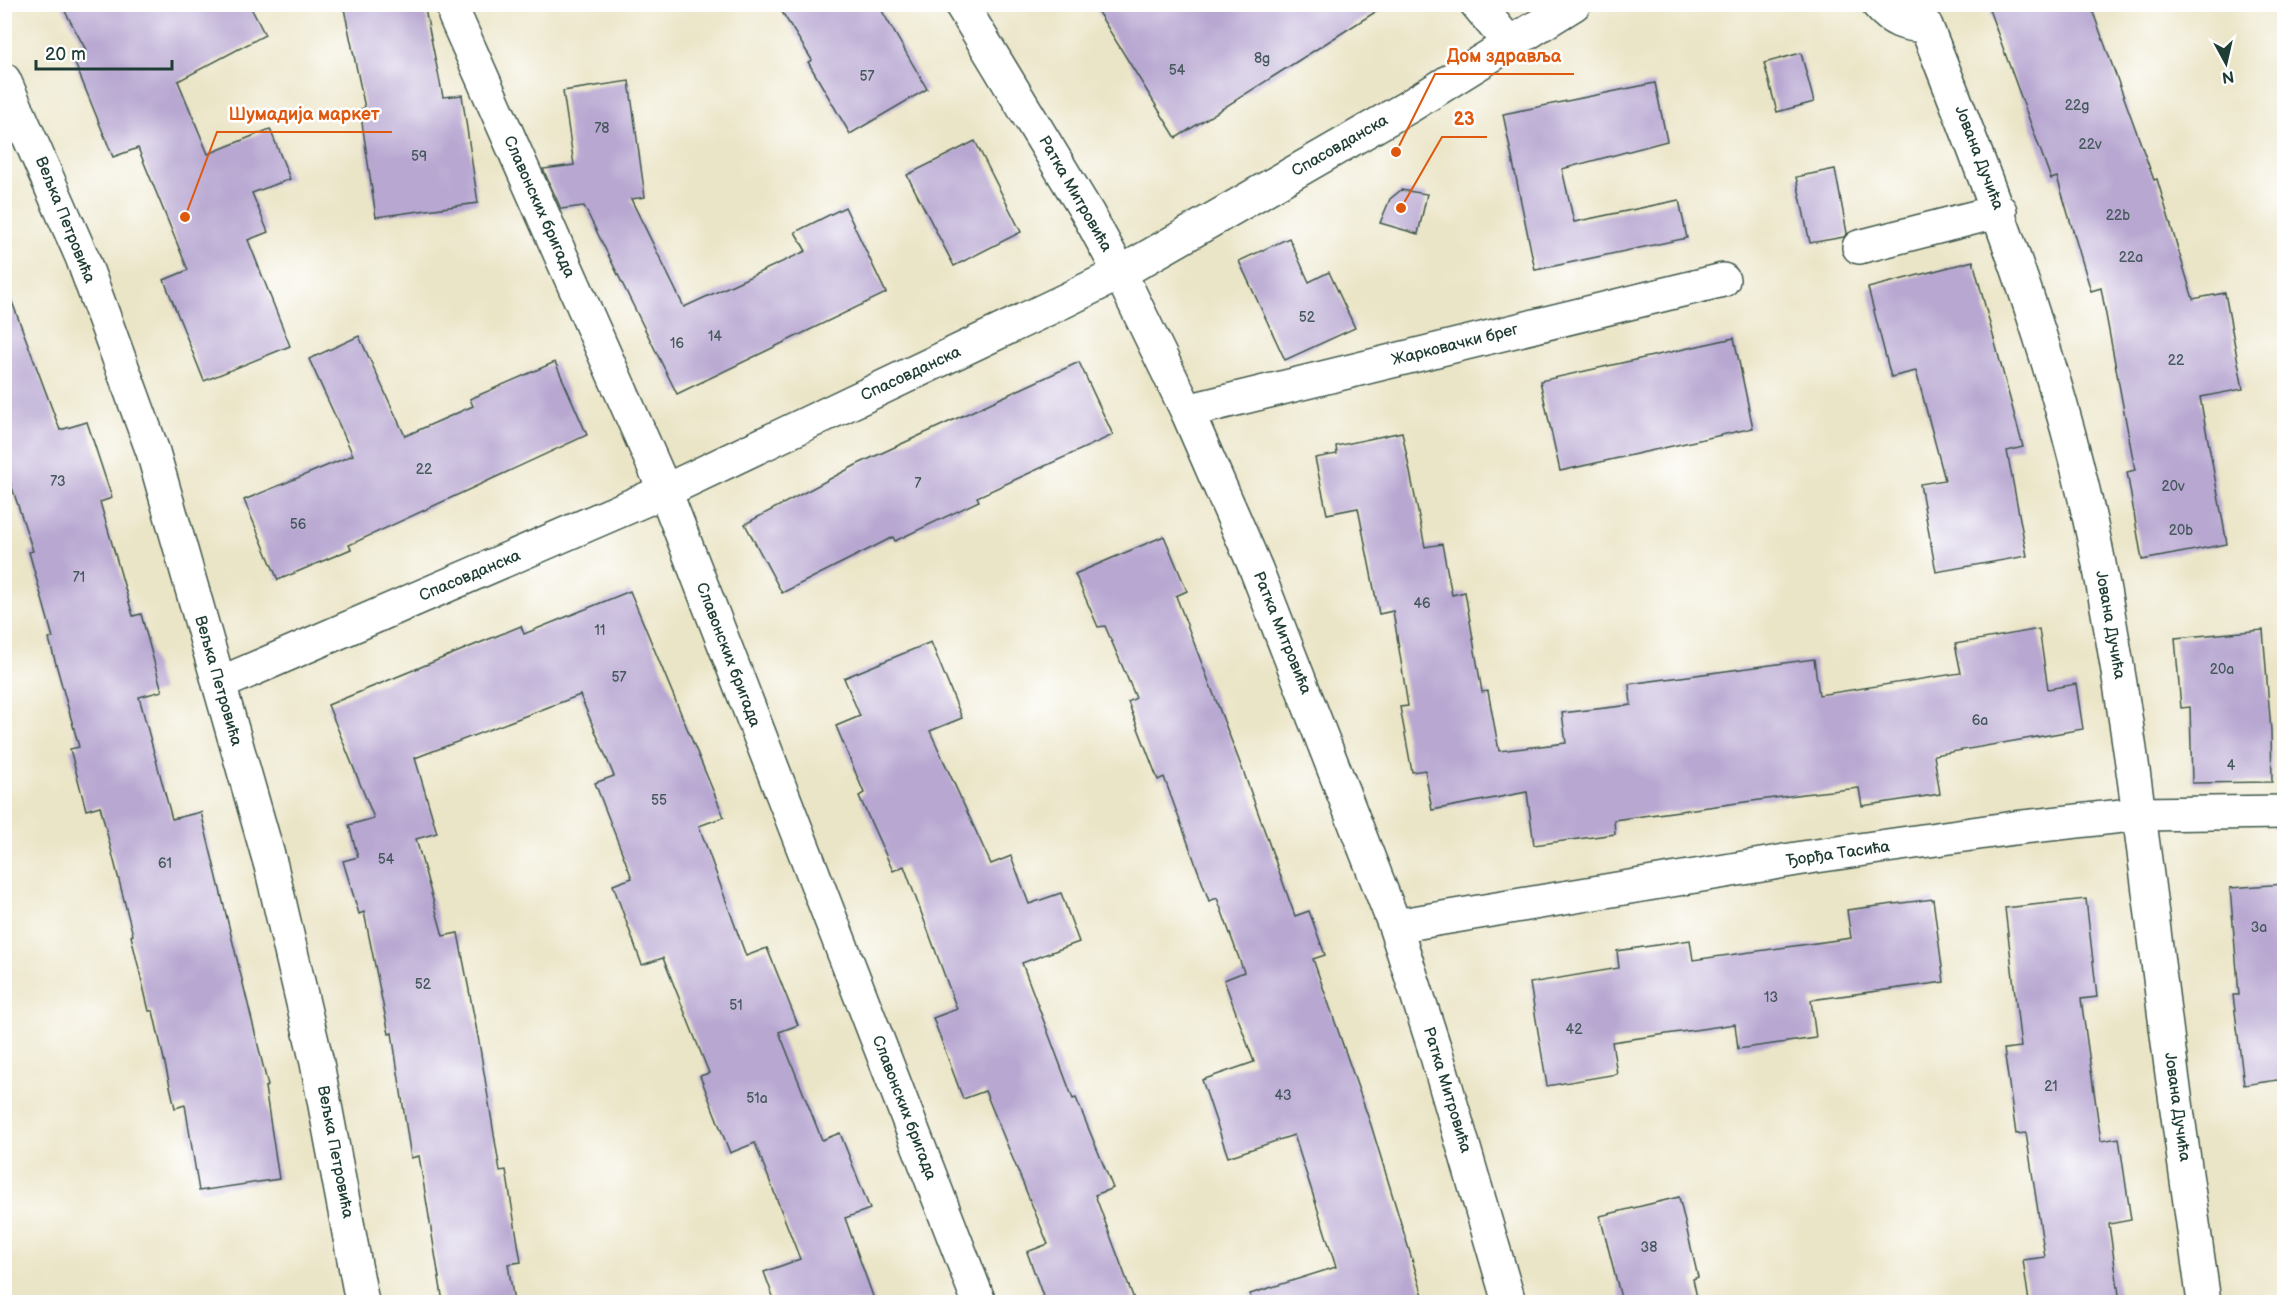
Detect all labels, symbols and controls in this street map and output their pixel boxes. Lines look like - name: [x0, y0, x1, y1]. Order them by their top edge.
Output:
- scale bar: [36, 33, 172, 71]
- north arrow: [2196, 33, 2256, 93]
- callout: Дом здравља: [1435, 38, 1574, 74]
- text: 20 m: [45, 44, 86, 65]
- text: Дом здравља: [1447, 46, 1562, 67]
- house number: 8g: [1254, 50, 1270, 67]
- house number: 54: [1169, 62, 1186, 79]
- text: N: [2221, 66, 2235, 87]
- house number: 57: [860, 68, 875, 85]
- callout: Шумадија маркет: [217, 96, 392, 132]
- house number: 22g: [2065, 97, 2089, 114]
- callout: 23: [1442, 101, 1487, 137]
- street label: Јована Дучића: [1950, 103, 2008, 213]
- text: Шумадија маркет: [228, 104, 380, 125]
- text: 23: [1454, 109, 1474, 130]
- street label: Спасовданска: [1289, 111, 1392, 181]
- house number: 78: [594, 120, 610, 137]
- street label: Славонских бригада: [499, 133, 579, 281]
- street label: Ратка Митровића: [1034, 133, 1116, 256]
- house number: 22v: [2078, 136, 2102, 153]
- house number: 59: [411, 148, 427, 165]
- street label: Вељка Петровића: [31, 154, 99, 286]
- house number: 22b: [2106, 207, 2130, 224]
- house number: 22a: [2119, 249, 2143, 266]
- house number: 52: [1299, 309, 1316, 326]
- street label: Жарковачки брег: [1390, 320, 1520, 370]
- house number: 14: [708, 328, 722, 345]
- house number: 16: [670, 335, 684, 352]
- street label: Спасовданска: [858, 342, 964, 405]
- house number: 22: [2168, 352, 2185, 369]
- house number: 22: [416, 461, 433, 478]
- house number: 73: [50, 473, 66, 490]
- house number: 7: [915, 475, 922, 492]
- house number: 20v: [2161, 478, 2185, 495]
- house number: 56: [290, 516, 307, 533]
- house number: 20b: [2169, 522, 2193, 539]
- street label: Спасовданска: [417, 546, 524, 606]
- house number: 71: [73, 569, 85, 586]
- street label: Ратка Митровића: [1249, 569, 1316, 698]
- street label: Јована Дучића: [2091, 569, 2129, 681]
- street label: Славонских бригада: [692, 580, 765, 730]
- house number: 46: [1413, 595, 1431, 612]
- street label: Вељка Петровића: [190, 614, 246, 749]
- house number: 11: [595, 622, 605, 639]
- house number: 20a: [2210, 661, 2234, 678]
- house number: 57: [612, 669, 627, 686]
- house number: 6a: [1972, 712, 1988, 729]
- house number: 4: [2227, 757, 2236, 774]
- house number: 55: [651, 792, 667, 809]
- street label: Ђорђа Тасића: [1785, 837, 1892, 871]
- house number: 54: [378, 851, 395, 868]
- house number: 61: [158, 855, 172, 872]
- house number: 3a: [2251, 919, 2267, 936]
- house number: 52: [415, 976, 432, 993]
- house number: 13: [1764, 989, 1778, 1006]
- house number: 51: [729, 997, 743, 1014]
- house number: 42: [1566, 1021, 1583, 1038]
- street label: Ратка Митровића: [1419, 1025, 1475, 1156]
- street label: Славонских бригада: [868, 1033, 941, 1183]
- street label: Јована Дучића: [2160, 1051, 2194, 1163]
- house number: 21: [2044, 1078, 2058, 1095]
- street label: Вељка Петровића: [313, 1084, 357, 1220]
- house number: 43: [1274, 1087, 1292, 1104]
- house number: 51a: [746, 1090, 768, 1107]
- house number: 38: [1641, 1239, 1657, 1256]

